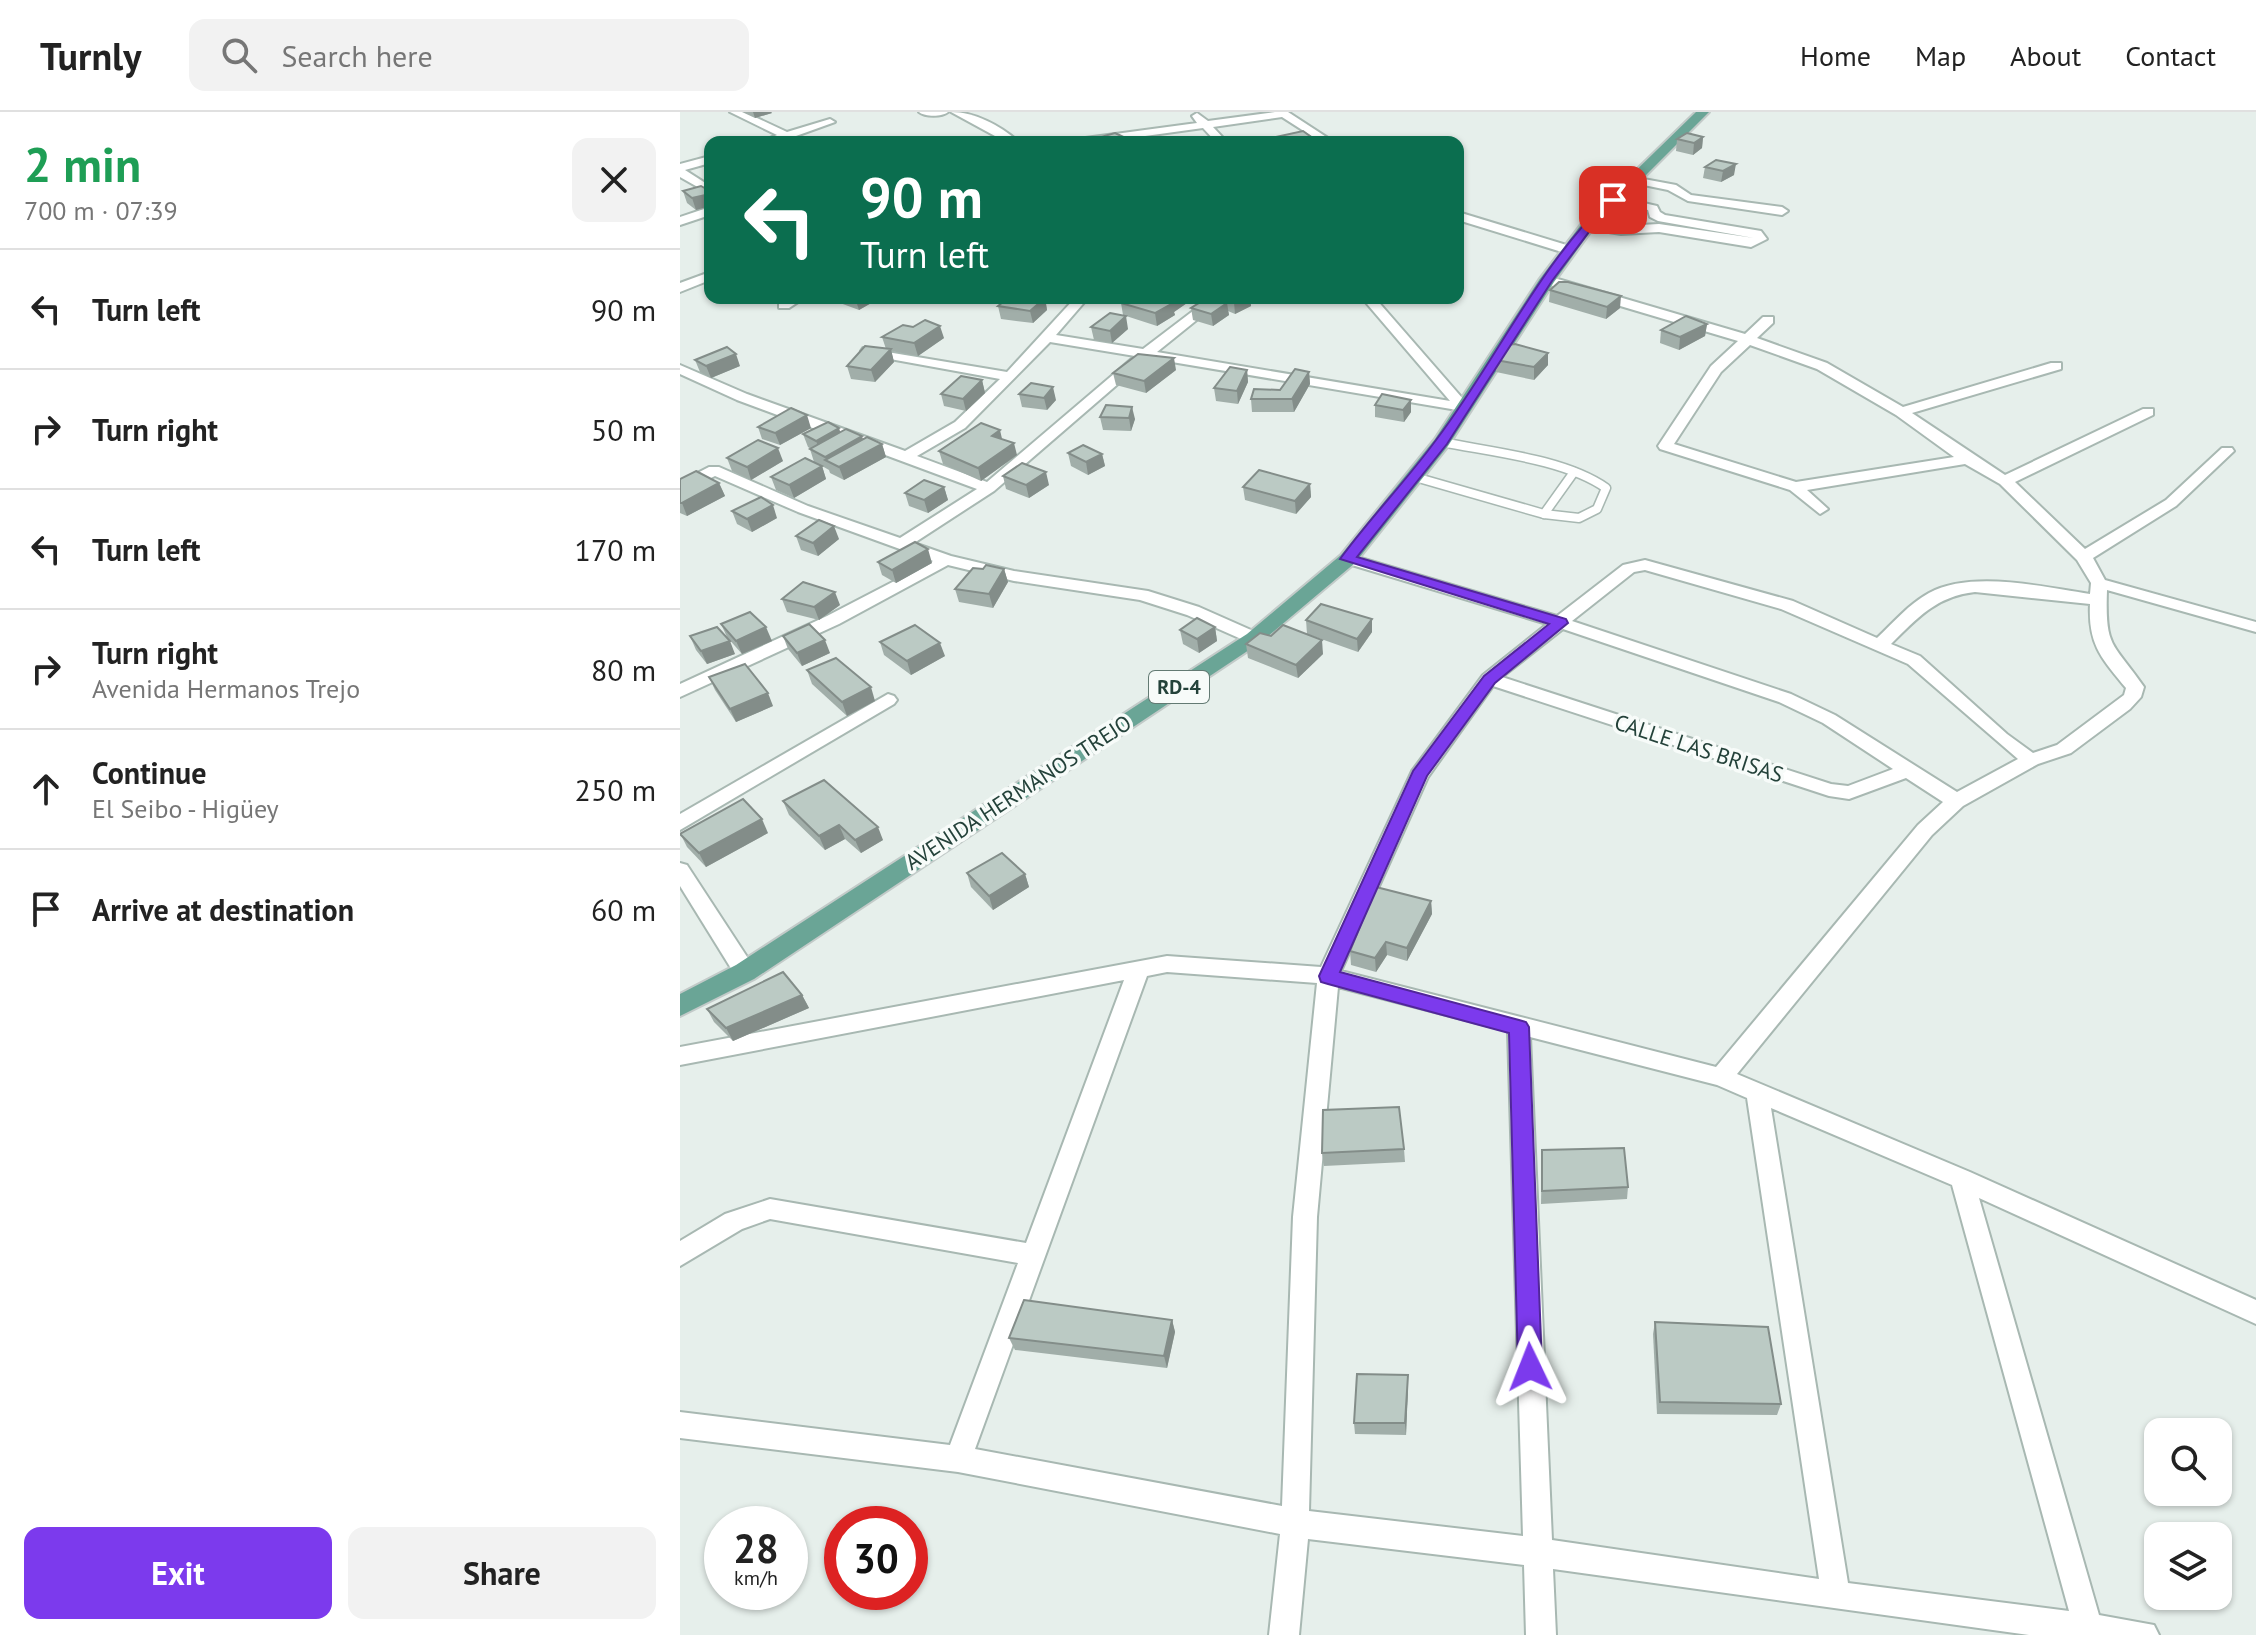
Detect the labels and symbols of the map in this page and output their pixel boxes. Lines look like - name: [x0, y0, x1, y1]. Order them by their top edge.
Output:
- pin: [1579, 166, 1647, 234]
- road number: RD-4: [1149, 671, 1209, 703]
- street label: AVENIDA HERMANOS TREJO: [900, 708, 1136, 876]
- street label: CALLE LAS BRISAS: [1611, 708, 1787, 788]
- position arrow: [1488, 1325, 1572, 1409]
- speed limit sign: 30: [824, 1506, 928, 1610]

